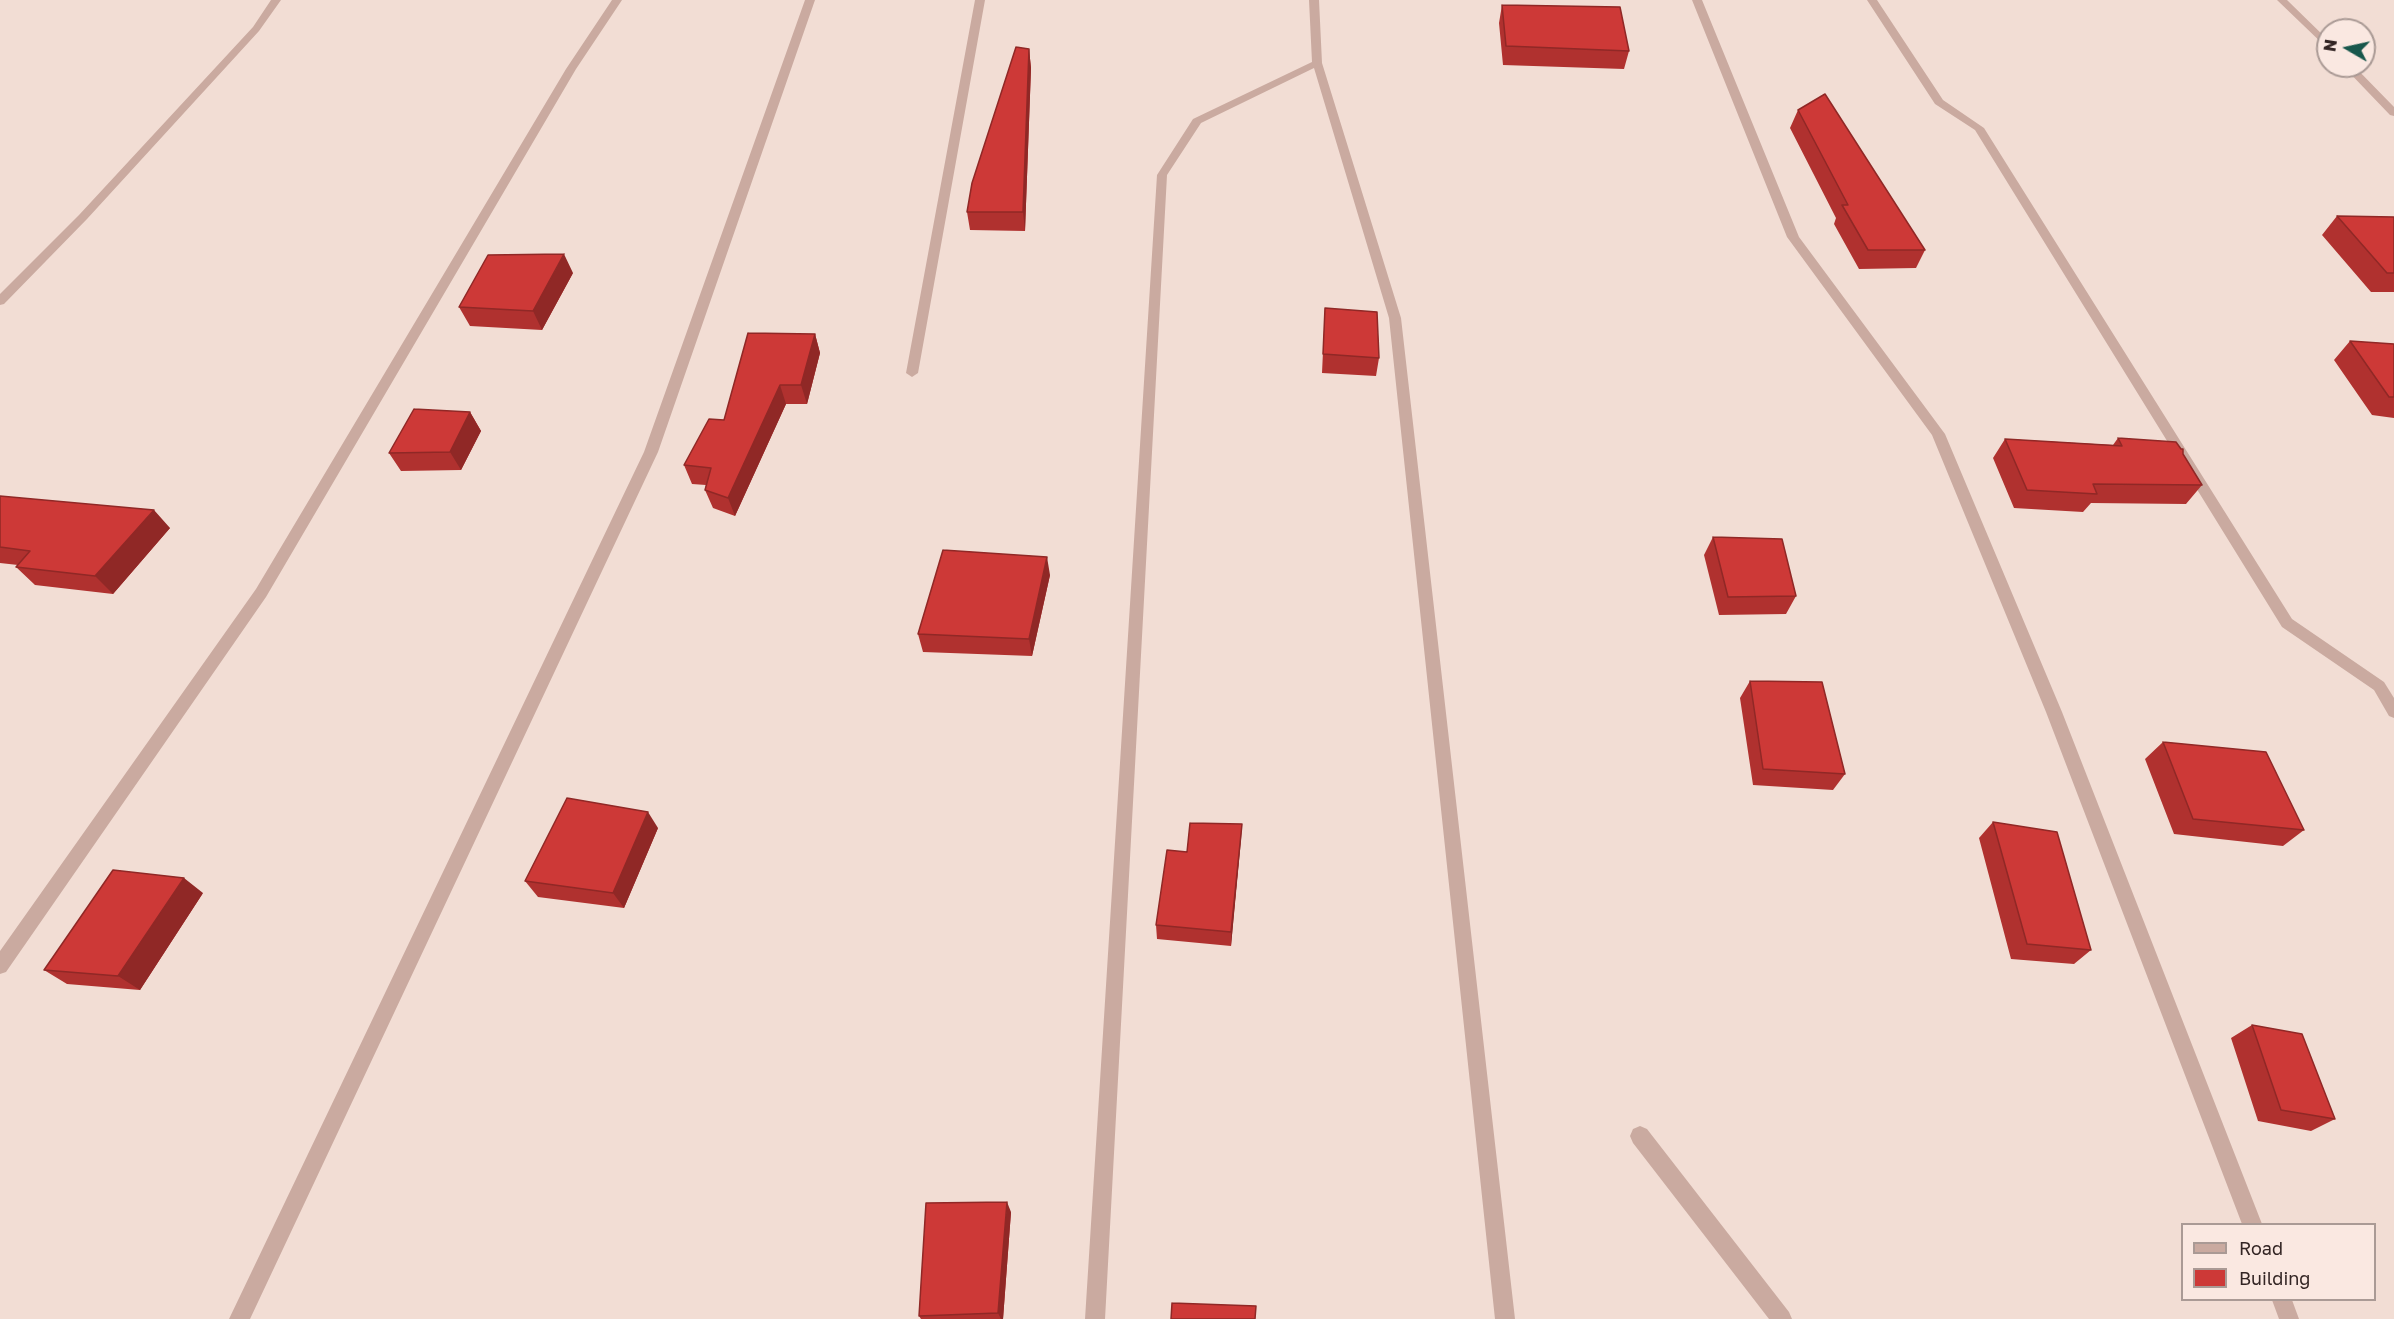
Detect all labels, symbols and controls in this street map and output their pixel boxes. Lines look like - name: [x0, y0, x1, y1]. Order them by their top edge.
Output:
- north arrow: [2316, 18, 2376, 78]
- text: N: [2319, 38, 2341, 53]
- legend: [2181, 1223, 2376, 1301]
- text: Road: [2239, 1237, 2283, 1259]
- text: Building: [2239, 1267, 2310, 1289]

